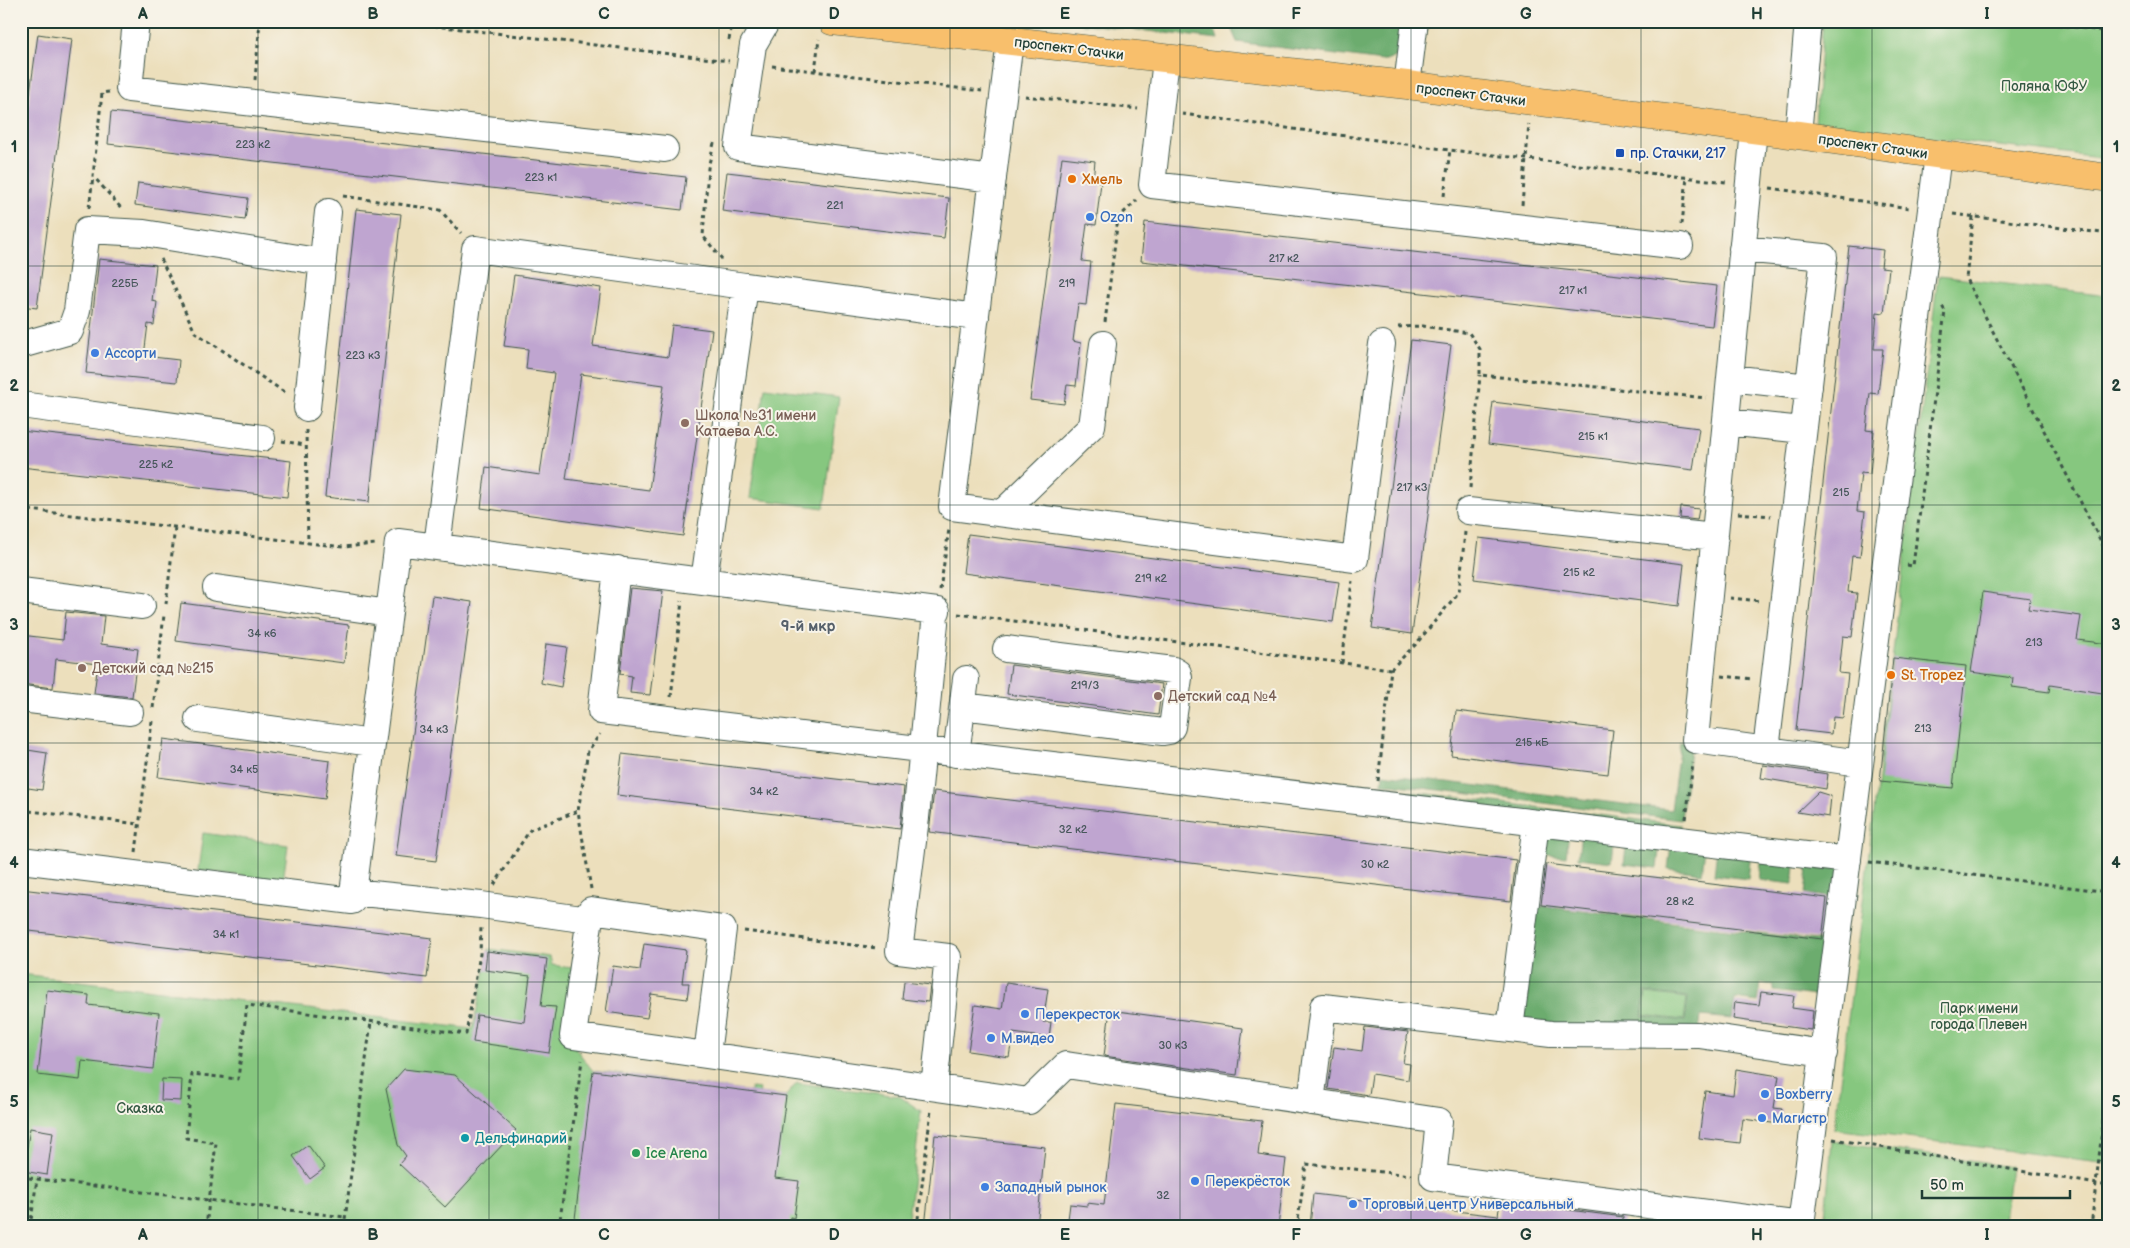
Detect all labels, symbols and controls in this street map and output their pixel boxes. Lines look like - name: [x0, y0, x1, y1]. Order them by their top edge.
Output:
- text: A: [137, 5, 148, 24]
- text: B: [367, 5, 379, 24]
- text: C: [598, 5, 610, 24]
- text: D: [828, 5, 840, 24]
- text: E: [1060, 5, 1070, 24]
- text: F: [1291, 5, 1301, 24]
- text: G: [1520, 5, 1532, 24]
- text: H: [1751, 5, 1763, 24]
- text: I: [1984, 5, 1990, 24]
- street label: проспект Стачки: [1013, 33, 1125, 64]
- park label: Поляна ЮФУ: [2001, 78, 2087, 95]
- street label: проспект Стачки: [1415, 79, 1527, 110]
- street label: проспект Стачки: [1817, 130, 1929, 163]
- text: 1: [11, 138, 17, 157]
- house number: 223 к2: [236, 138, 271, 151]
- text: 1: [2113, 138, 2119, 157]
- place label: пр. Стачки, 217: [1630, 145, 1726, 162]
- marker: пр. Стачки, 217: [1614, 147, 1626, 159]
- house number: 223 к1: [525, 171, 557, 184]
- place label: Хмель: [1082, 171, 1122, 188]
- marker: Хмель: [1066, 173, 1078, 185]
- house number: 221: [826, 199, 844, 212]
- place label: Ozon: [1100, 209, 1133, 226]
- marker: Ozon: [1084, 211, 1096, 223]
- house number: 217 к2: [1269, 252, 1300, 265]
- house number: 225Б: [112, 277, 139, 290]
- house number: 219: [1059, 277, 1075, 290]
- house number: 217 к1: [1559, 284, 1587, 297]
- place label: Ассорти: [104, 345, 156, 362]
- marker: Ассорти: [89, 347, 101, 359]
- house number: 223 к3: [345, 349, 381, 362]
- text: 2: [9, 377, 19, 396]
- text: 2: [2111, 377, 2121, 396]
- place label: Школа №31 имени Катаева А.С.: [695, 407, 816, 440]
- marker: Школа №31 имени Катаева А.С.: [679, 417, 691, 429]
- house number: 215 к1: [1578, 430, 1608, 443]
- house number: 225 к2: [139, 458, 174, 471]
- house number: 217 к3: [1397, 481, 1428, 494]
- house number: 215: [1833, 486, 1849, 499]
- house number: 215 к2: [1563, 566, 1596, 579]
- house number: 219 к2: [1135, 572, 1168, 585]
- text: 3: [9, 616, 19, 635]
- text: 3: [2111, 616, 2121, 635]
- district label: 9-й мкр: [781, 617, 835, 636]
- house number: 34 к6: [247, 627, 277, 640]
- house number: 213: [2025, 636, 2043, 649]
- place label: Детский сад №215: [92, 660, 214, 677]
- marker: Детский сад №215: [76, 662, 88, 674]
- place label: St. Tropez: [1901, 667, 1964, 684]
- marker: St. Tropez: [1885, 669, 1897, 681]
- house number: 219/3: [1071, 679, 1100, 692]
- place label: Детский сад №4: [1168, 688, 1277, 705]
- marker: Детский сад №4: [1152, 690, 1164, 702]
- house number: 213: [1914, 722, 1932, 735]
- house number: 34 к3: [419, 723, 449, 736]
- house number: 215 кБ: [1515, 736, 1549, 749]
- house number: 34 к5: [230, 763, 258, 776]
- house number: 34 к2: [750, 785, 779, 798]
- house number: 32 к2: [1059, 823, 1088, 836]
- text: 4: [9, 854, 19, 873]
- text: 4: [2111, 854, 2121, 873]
- house number: 30 к2: [1361, 858, 1390, 871]
- house number: 28 к2: [1666, 895, 1695, 908]
- house number: 34 к1: [213, 928, 239, 941]
- park label: Парк имени города Плевен: [1930, 1000, 2028, 1033]
- place label: Перекресток: [1035, 1006, 1121, 1023]
- marker: Перекресток: [1019, 1008, 1031, 1020]
- place label: М.видео: [1001, 1030, 1054, 1047]
- marker: М.видео: [985, 1032, 997, 1044]
- house number: 30 к3: [1159, 1039, 1188, 1052]
- place label: Boxberry: [1775, 1086, 1833, 1103]
- marker: Boxberry: [1759, 1088, 1771, 1100]
- text: 5: [9, 1093, 19, 1112]
- text: 5: [2111, 1093, 2121, 1112]
- park label: Сказка: [116, 1100, 164, 1117]
- place label: Магистр: [1772, 1110, 1827, 1127]
- marker: Магистр: [1756, 1112, 1768, 1124]
- place label: Дельфинарий: [475, 1130, 567, 1147]
- marker: Дельфинарий: [459, 1132, 471, 1144]
- place label: Ice Arena: [646, 1145, 707, 1162]
- marker: Ice Arena: [630, 1147, 642, 1159]
- scale bar: [1922, 1168, 2070, 1200]
- place label: Перекрёсток: [1205, 1173, 1290, 1190]
- marker: Перекрёсток: [1189, 1175, 1201, 1187]
- text: 50 m: [1930, 1176, 1964, 1195]
- place label: Западный рынок: [995, 1179, 1107, 1196]
- marker: Западный рынок: [979, 1181, 991, 1193]
- house number: 32: [1156, 1189, 1170, 1202]
- place label: Торговый центр Универсальный: [1363, 1196, 1574, 1213]
- marker: Торговый центр Универсальный: [1347, 1198, 1359, 1210]
- text: A: [137, 1226, 148, 1245]
- text: B: [367, 1226, 379, 1245]
- text: C: [598, 1226, 610, 1245]
- text: D: [828, 1226, 840, 1245]
- text: E: [1060, 1226, 1070, 1245]
- text: F: [1291, 1226, 1301, 1245]
- text: G: [1520, 1226, 1532, 1245]
- text: H: [1751, 1226, 1763, 1245]
- text: I: [1984, 1226, 1990, 1245]

